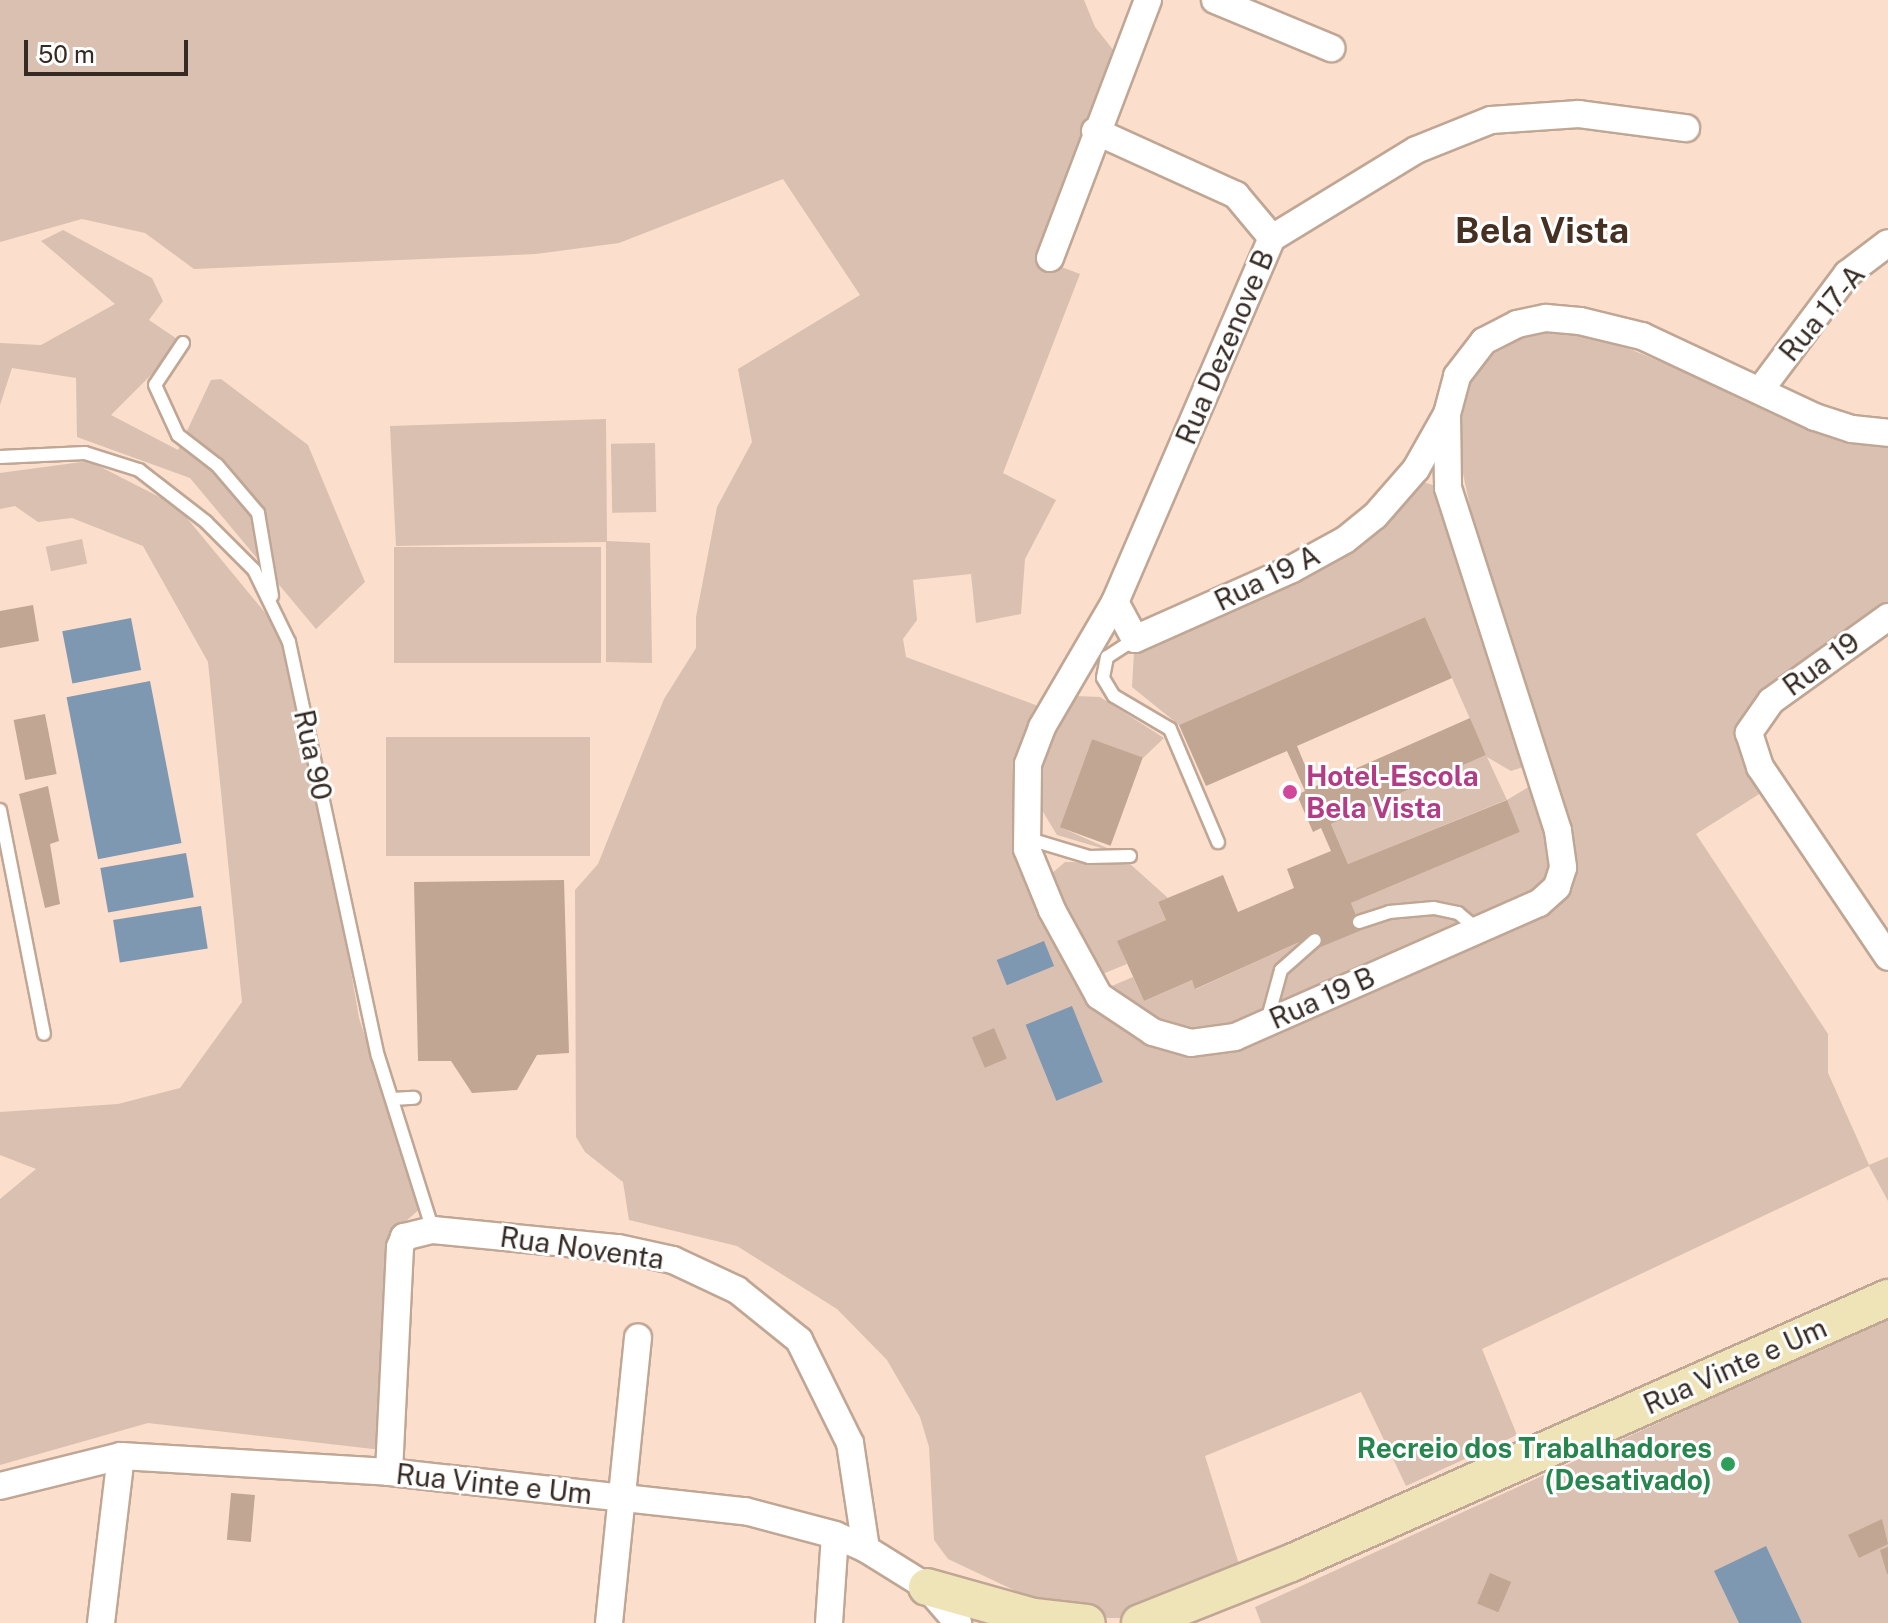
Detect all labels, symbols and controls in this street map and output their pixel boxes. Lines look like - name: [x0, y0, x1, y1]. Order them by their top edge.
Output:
- scale bar: [28, 24, 192, 74]
- text: 50 m: [38, 40, 95, 68]
- district label: Bela Vista: [1455, 209, 1629, 253]
- street label: Rua Dezenove B: [1169, 245, 1281, 449]
- street label: Rua 17-A: [1772, 258, 1872, 368]
- street label: Rua 19 A: [1209, 538, 1325, 618]
- street label: Rua 19: [1776, 625, 1866, 703]
- street label: Rua 90: [287, 707, 339, 803]
- place label: Hotel-Escola Bela Vista: [1306, 759, 1479, 825]
- marker: Hotel-Escola Bela Vista: [1281, 783, 1299, 801]
- street label: Rua 19 B: [1264, 960, 1380, 1036]
- street label: Rua Noventa: [498, 1220, 666, 1276]
- street label: Rua Vinte e Um: [1638, 1310, 1832, 1422]
- place label: Recreio dos Trabalhadores (Desativado): [1356, 1431, 1712, 1497]
- marker: Recreio dos Trabalhadores (Desativado): [1719, 1455, 1737, 1473]
- street label: Rua Vinte e Um: [394, 1457, 594, 1511]

